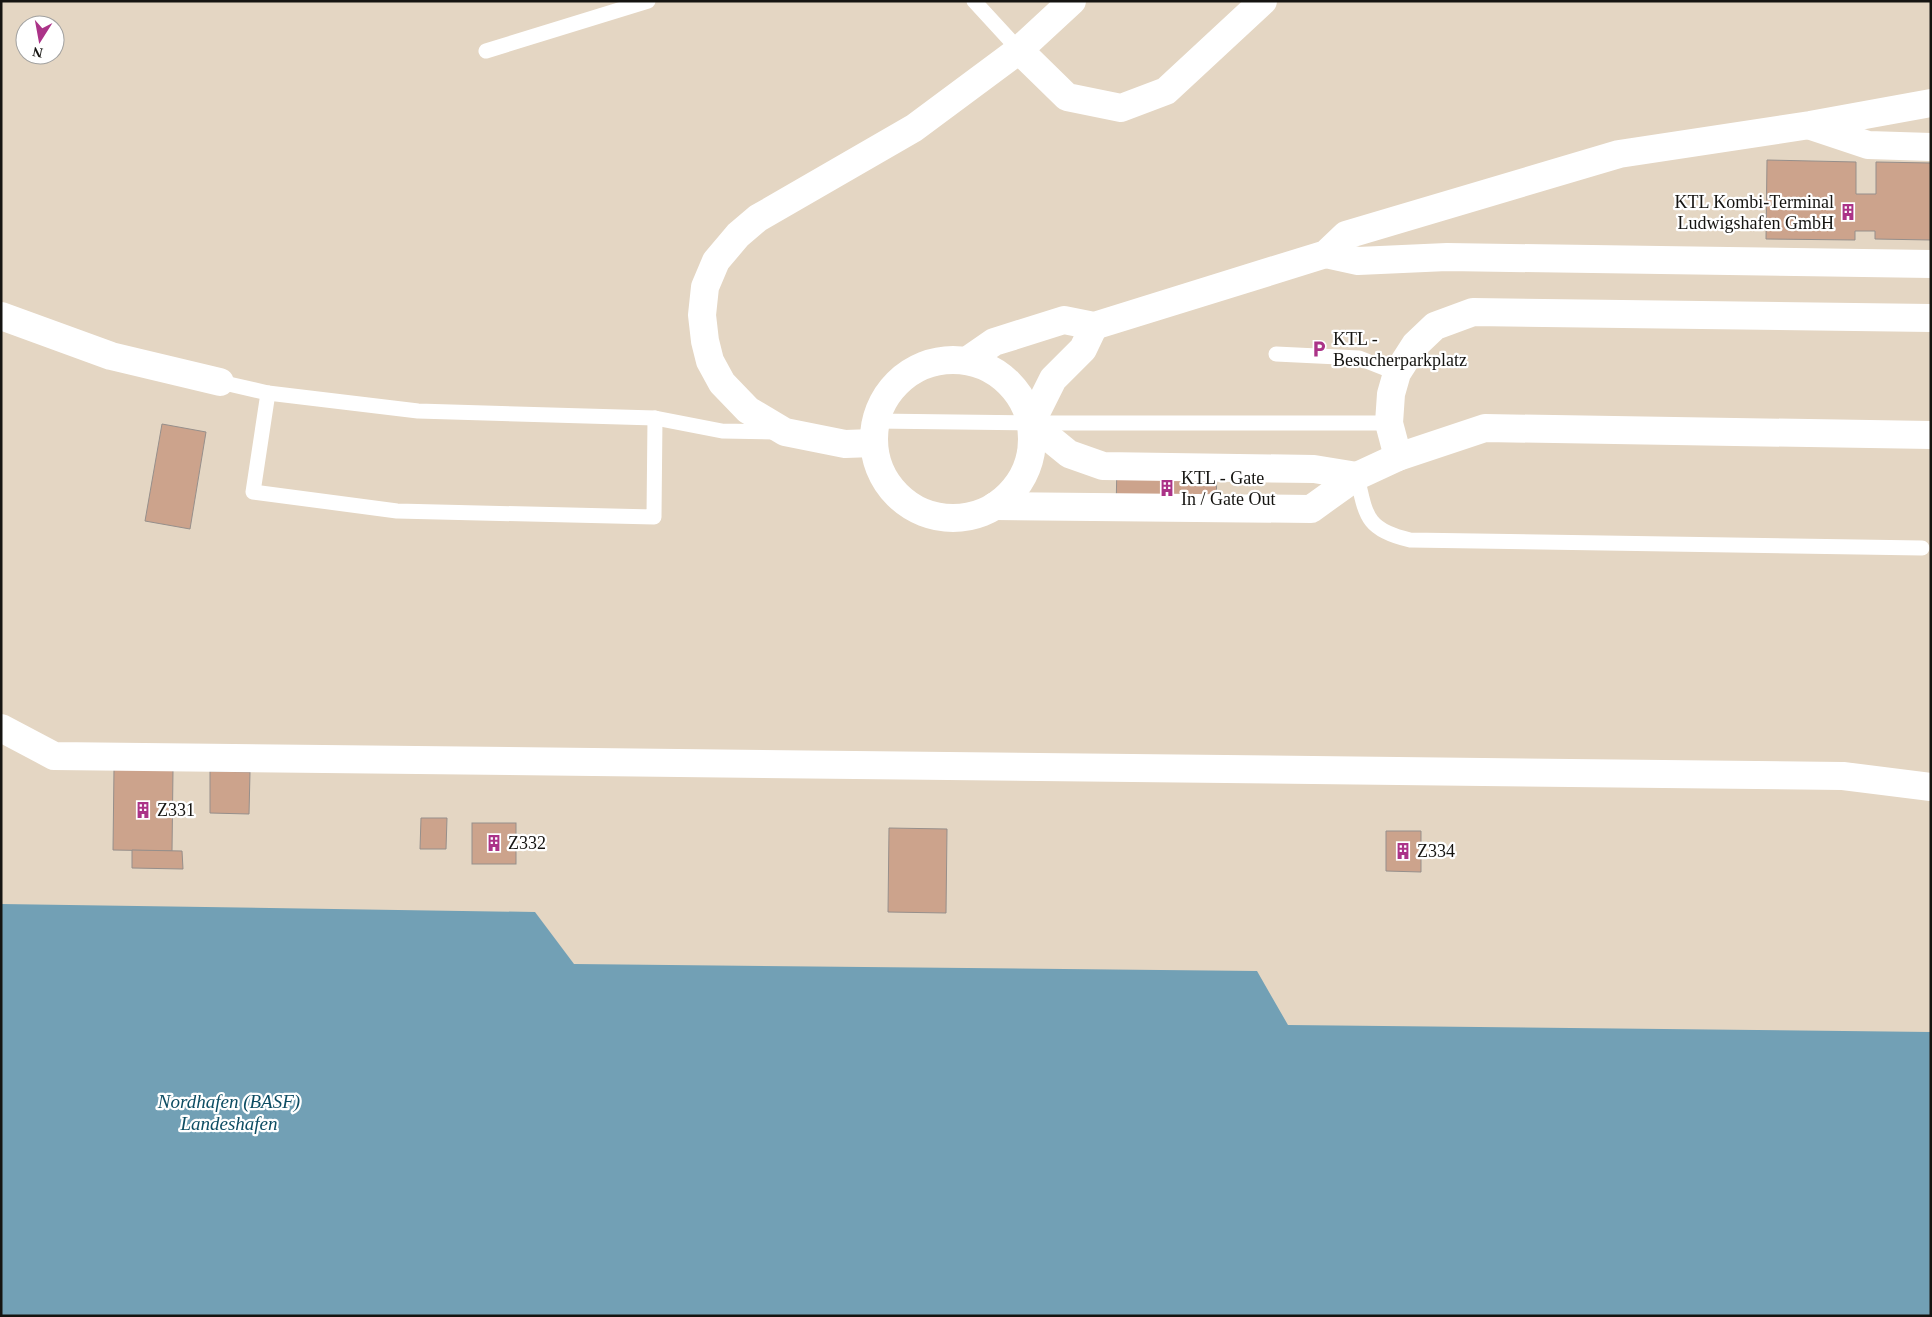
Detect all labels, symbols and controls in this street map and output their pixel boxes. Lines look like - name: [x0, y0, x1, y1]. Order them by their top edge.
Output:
- north arrow: [15, 15, 65, 65]
- text: N: [31, 44, 44, 61]
- place label: KTL Kombi-Terminal Ludwigshafen GmbH: [1674, 192, 1834, 233]
- building icon: KTL Kombi-Terminal Ludwigshafen GmbH: [1838, 202, 1858, 222]
- place label: KTL - Besucherparkplatz: [1333, 329, 1467, 370]
- parking icon: KTL - Besucherparkplatz: [1309, 339, 1329, 359]
- place label: KTL - Gate In / Gate Out: [1181, 468, 1275, 509]
- building icon: KTL - Gate In / Gate Out: [1157, 478, 1177, 498]
- building icon: Z331: [133, 800, 153, 820]
- place label: Z331: [157, 800, 195, 820]
- building icon: Z332: [484, 833, 504, 853]
- place label: Z332: [508, 833, 546, 853]
- building icon: Z334: [1393, 841, 1413, 861]
- place label: Z334: [1417, 841, 1455, 861]
- water label: Nordhafen (BASF) Landeshafen: [157, 1091, 300, 1134]

